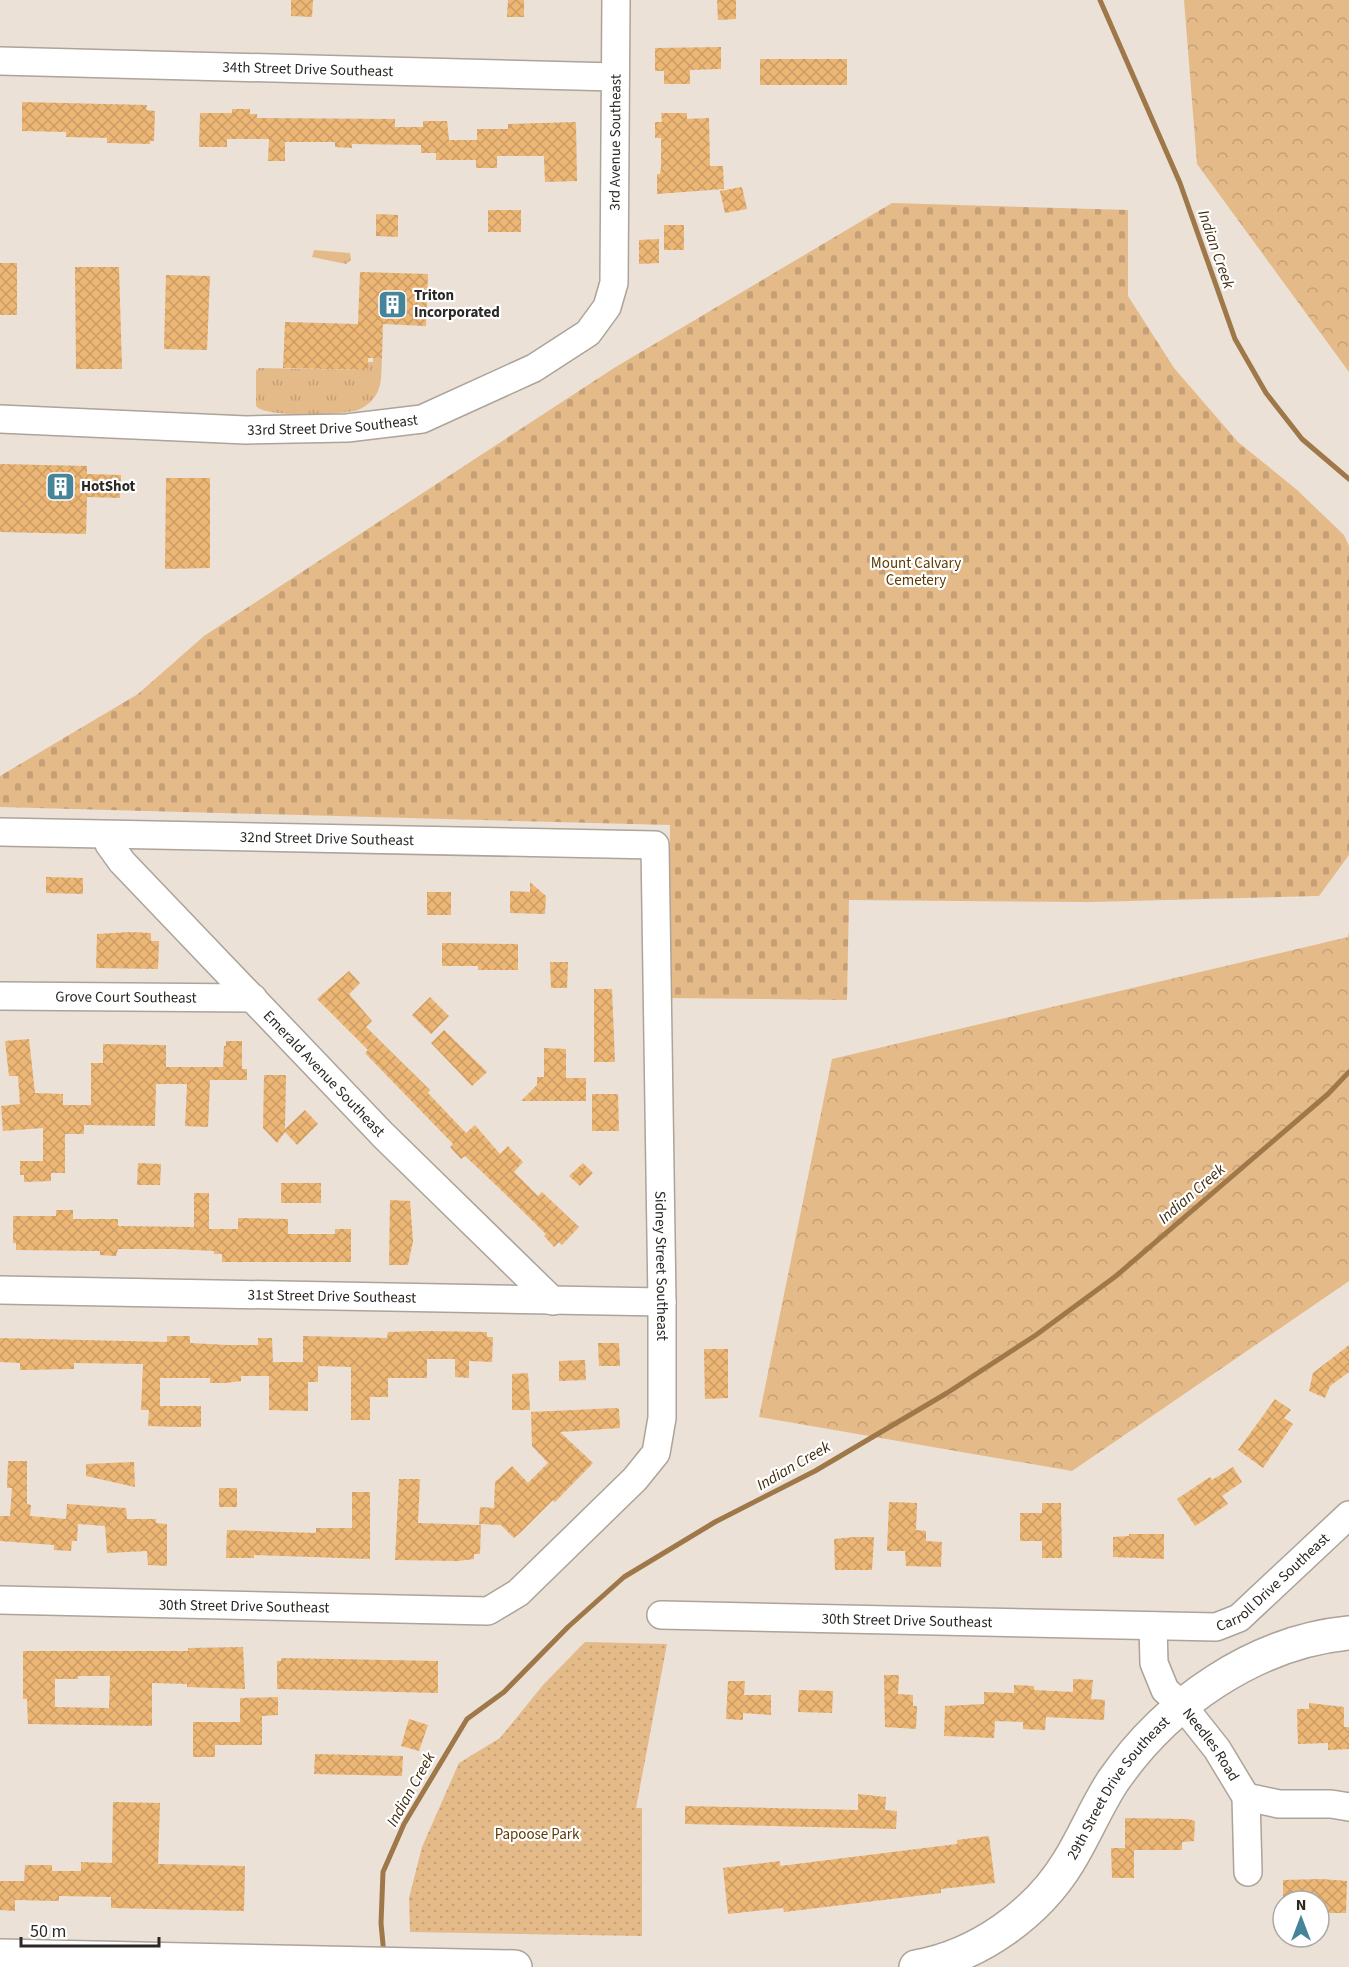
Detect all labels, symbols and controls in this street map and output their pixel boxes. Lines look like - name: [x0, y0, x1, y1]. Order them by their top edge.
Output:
- street label: 34th Street Drive Southeast: [222, 57, 394, 82]
- street label: 3rd Avenue Southeast: [605, 74, 626, 211]
- water label: Indian Creek: [1192, 207, 1240, 292]
- place label: Triton Incorporated: [414, 285, 500, 323]
- building icon: Triton Incorporated: [377, 288, 409, 320]
- street label: 33rd Street Drive Southeast: [247, 410, 419, 441]
- building icon: HotShot: [44, 470, 76, 502]
- place label: HotShot: [81, 476, 136, 497]
- park label: Mount Calvary Cemetery: [871, 553, 961, 591]
- street label: 32nd Street Drive Southeast: [240, 827, 414, 851]
- street label: Grove Court Southeast: [55, 986, 197, 1009]
- street label: Emerald Avenue Southeast: [258, 1006, 390, 1142]
- water label: Indian Creek: [1153, 1158, 1230, 1229]
- street label: Sidney Street Southeast: [649, 1191, 672, 1341]
- street label: 31st Street Drive Southeast: [247, 1284, 416, 1309]
- water label: Indian Creek: [752, 1436, 835, 1496]
- street label: Carroll Drive Southeast: [1213, 1528, 1334, 1637]
- street label: 30th Street Drive Southeast: [159, 1595, 329, 1618]
- street label: 30th Street Drive Southeast: [821, 1608, 993, 1633]
- street label: Needles Road: [1177, 1704, 1244, 1785]
- street label: 29th Street Drive Southeast: [1062, 1711, 1175, 1864]
- water label: Indian Creek: [381, 1748, 441, 1831]
- park label: Papoose Park: [495, 1824, 580, 1845]
- north arrow: [1271, 1889, 1331, 1949]
- text: N: [1296, 1894, 1306, 1916]
- scale bar: [21, 1910, 159, 1948]
- text: 50 m: [30, 1919, 66, 1944]

